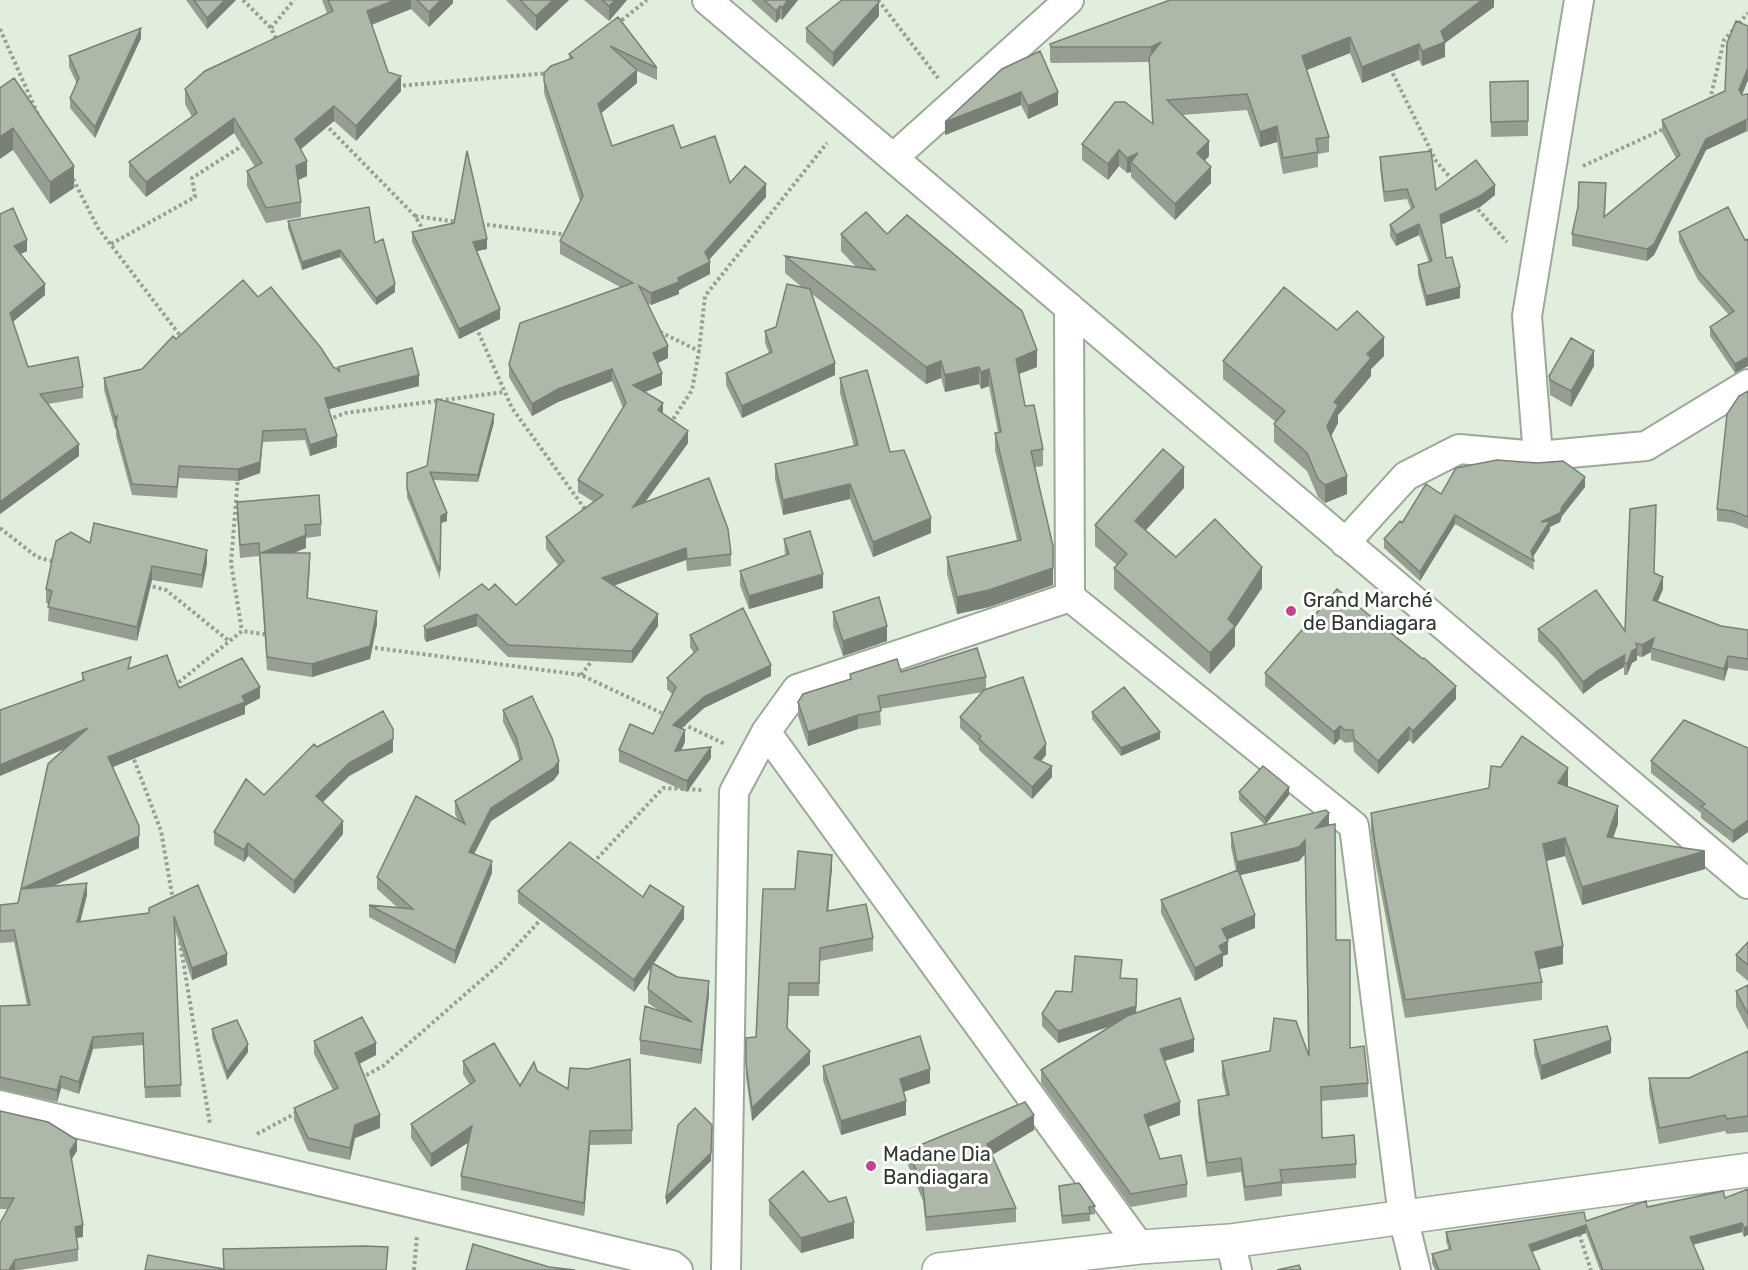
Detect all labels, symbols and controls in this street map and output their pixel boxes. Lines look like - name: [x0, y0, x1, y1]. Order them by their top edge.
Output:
- place label: Grand Marché de Bandiagara: [1303, 588, 1437, 635]
- marker: Grand Marché de Bandiagara: [1284, 604, 1298, 618]
- place label: Madane Dia Bandiagara: [883, 1142, 991, 1189]
- marker: Madane Dia Bandiagara: [864, 1159, 878, 1173]

